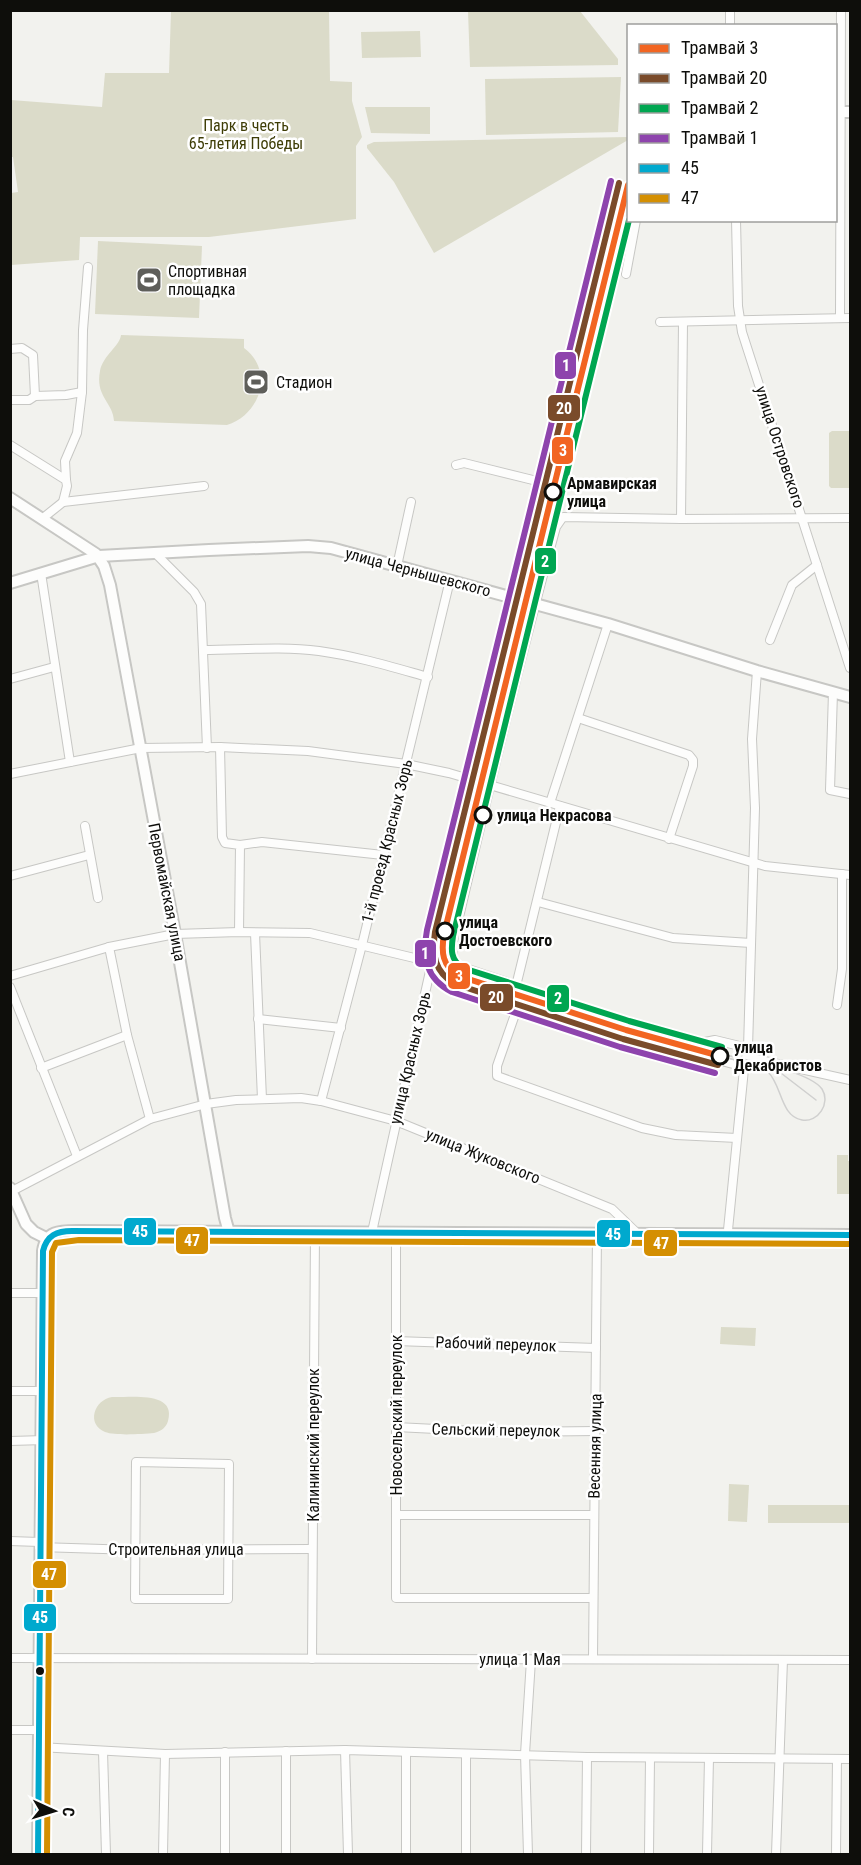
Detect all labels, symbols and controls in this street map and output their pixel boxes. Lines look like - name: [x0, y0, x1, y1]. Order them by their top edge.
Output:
- legend: [627, 24, 837, 222]
- text: Трамвай 3: [681, 37, 758, 58]
- text: Трамвай 20: [681, 67, 767, 88]
- text: Трамвай 2: [681, 97, 759, 118]
- park label: Парк в честь 65-летия Победы: [189, 116, 303, 153]
- text: Трамвай 1: [681, 127, 758, 148]
- text: 45: [681, 157, 699, 178]
- text: 47: [681, 187, 699, 208]
- place label: Спортивная площадка: [168, 262, 247, 299]
- sports icon: Спортивная площадка: [134, 265, 164, 295]
- line badge: 1: [554, 351, 577, 380]
- text: 1: [562, 356, 570, 375]
- sports icon: Стадион: [241, 367, 271, 397]
- place label: Стадион: [276, 373, 332, 392]
- street label: улица Островского: [751, 384, 809, 510]
- line badge: 20: [547, 394, 581, 422]
- text: 20: [556, 399, 572, 418]
- line badge: 3: [551, 436, 574, 465]
- text: 3: [559, 441, 567, 460]
- place label: Армавирская улица: [567, 474, 657, 511]
- marker: Армавирская улица: [544, 483, 562, 501]
- street label: улица Чернышевского: [343, 543, 493, 601]
- line badge: 2: [534, 547, 557, 575]
- text: 2: [541, 552, 549, 571]
- street label: 1-й проезд Красных Зорь: [357, 757, 417, 925]
- marker: улица Некрасова: [474, 806, 492, 824]
- place label: улица Некрасова: [497, 806, 612, 825]
- street label: Первомайская улица: [144, 821, 190, 963]
- place label: улица Достоевского: [459, 913, 552, 950]
- marker: улица Достоевского: [436, 922, 454, 940]
- line badge: 1: [414, 939, 437, 968]
- text: 1: [421, 944, 429, 963]
- line badge: 3: [447, 962, 471, 990]
- text: 3: [455, 967, 463, 986]
- line badge: 20: [479, 983, 514, 1012]
- line badge: 2: [546, 984, 570, 1013]
- text: 20: [488, 988, 504, 1007]
- text: 2: [554, 989, 562, 1008]
- street label: улица Красных Зорь: [385, 990, 435, 1126]
- place label: улица Декабристов: [734, 1038, 822, 1075]
- marker: улица Декабристов: [711, 1047, 729, 1065]
- street label: улица Жуковского: [423, 1124, 543, 1188]
- line badge: 45: [123, 1217, 157, 1246]
- line badge: 45: [596, 1219, 631, 1248]
- text: 45: [132, 1222, 148, 1241]
- text: 45: [605, 1225, 621, 1244]
- line badge: 47: [175, 1226, 209, 1255]
- line badge: 47: [643, 1229, 678, 1257]
- text: 47: [184, 1231, 200, 1250]
- text: 47: [653, 1234, 669, 1253]
- street label: Рабочий переулок: [435, 1332, 557, 1356]
- street label: Новосельский переулок: [387, 1334, 406, 1495]
- street label: Калининский переулок: [304, 1368, 323, 1522]
- street label: Весенняя улица: [585, 1393, 605, 1499]
- street label: Сельский переулок: [432, 1419, 561, 1441]
- street label: Строительная улица: [108, 1540, 244, 1559]
- line badge: 47: [32, 1560, 67, 1589]
- text: 47: [41, 1565, 57, 1584]
- line badge: 45: [23, 1603, 57, 1632]
- text: 45: [32, 1608, 48, 1627]
- street label: улица 1 Мая: [479, 1650, 561, 1669]
- unlabelled marker: [34, 1665, 46, 1677]
- north arrow: [24, 1781, 84, 1841]
- text: С: [59, 1807, 78, 1817]

